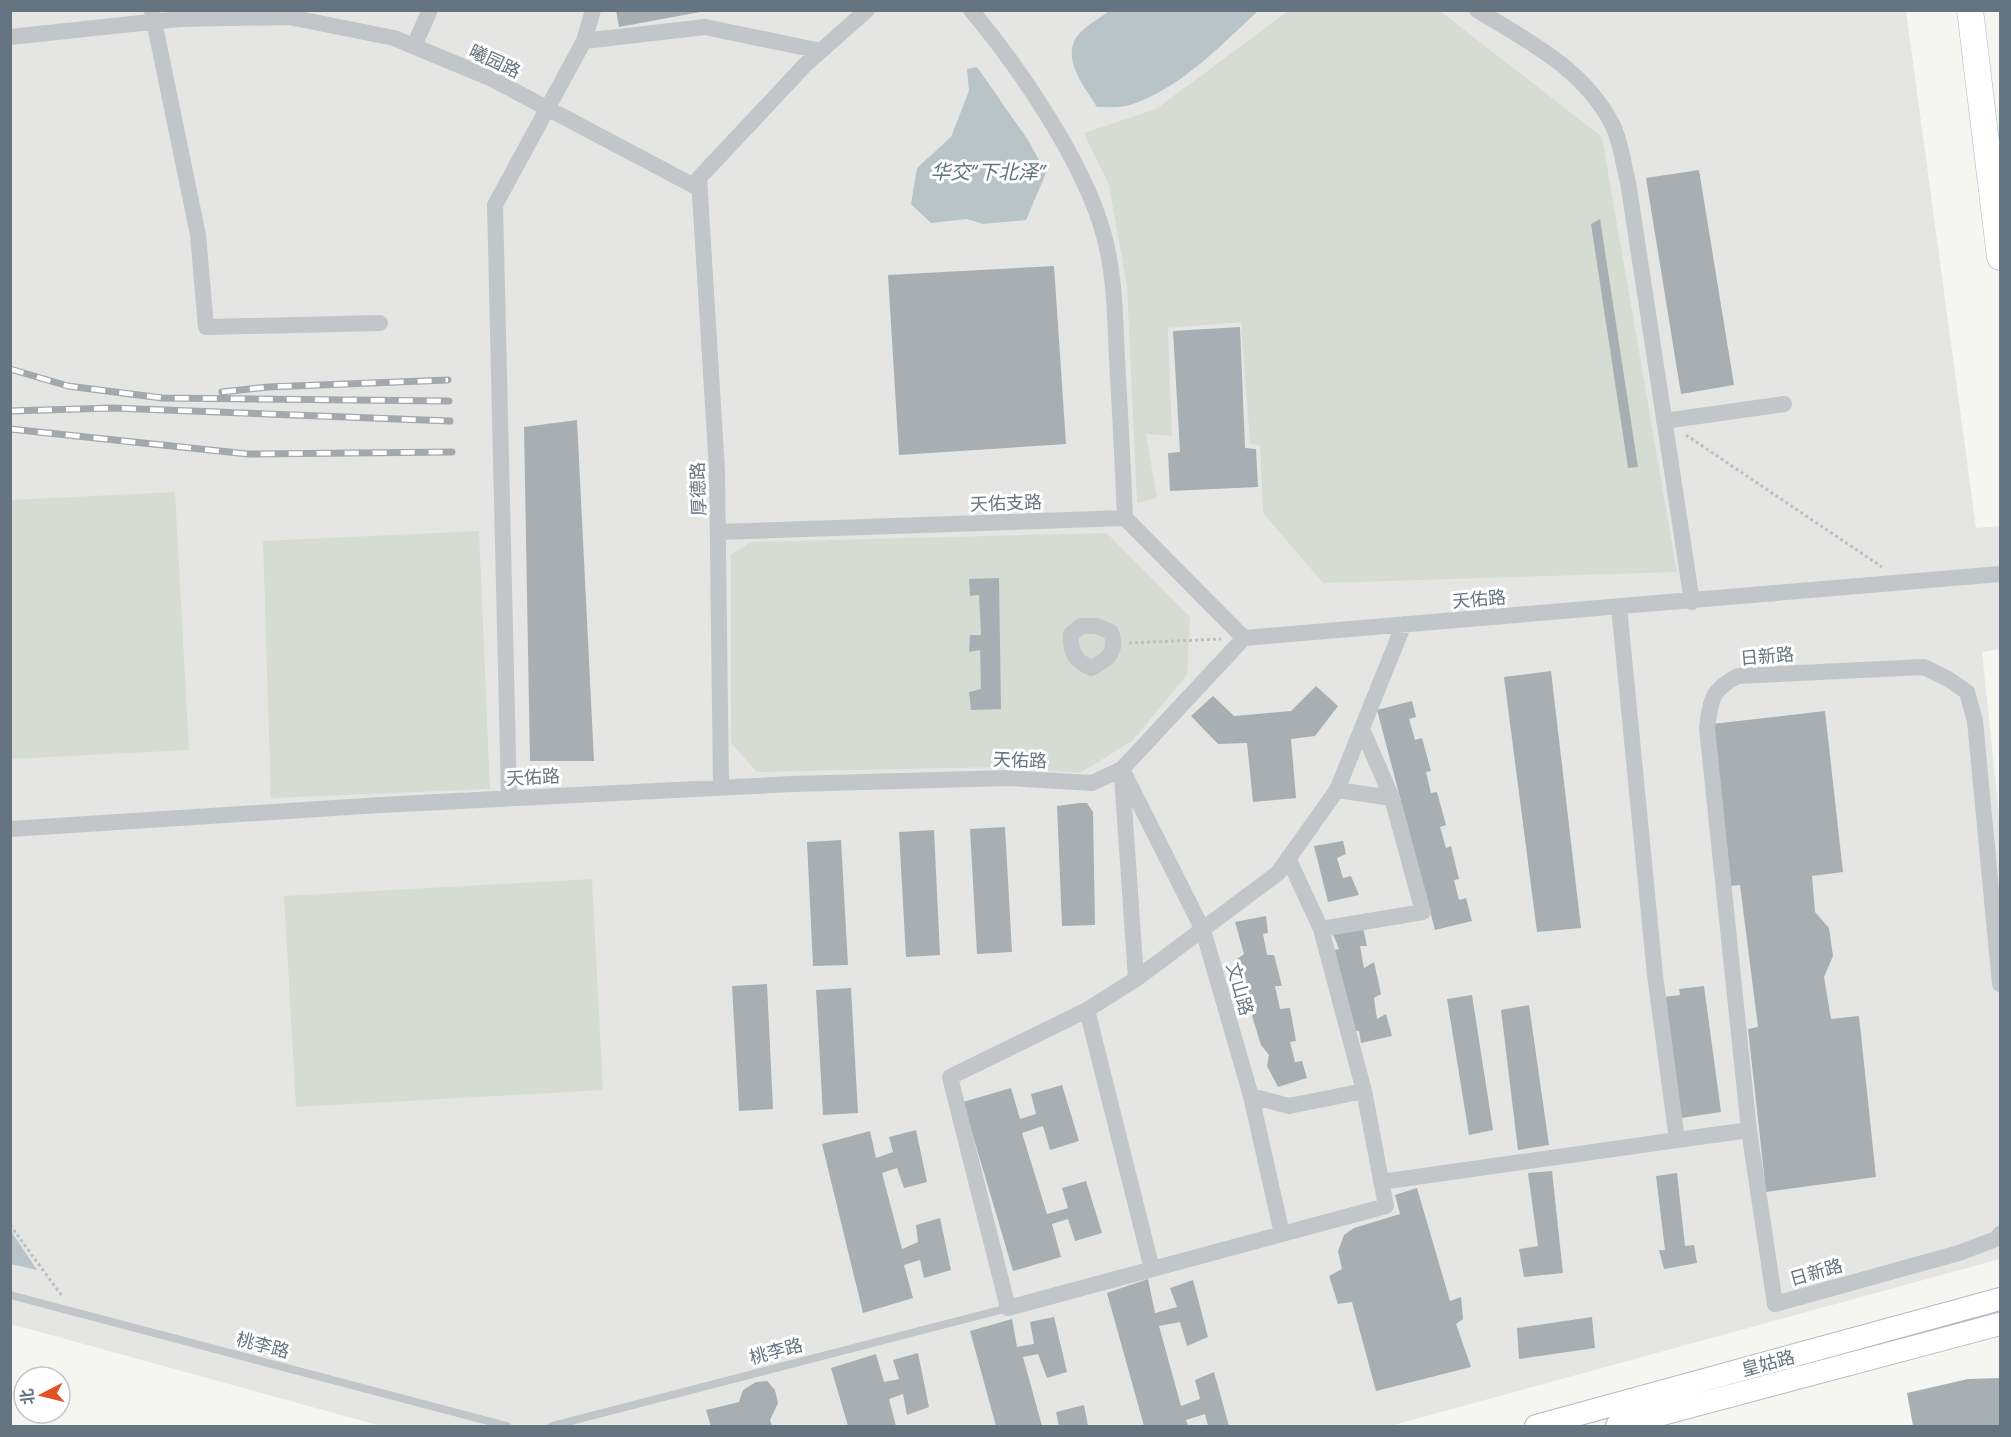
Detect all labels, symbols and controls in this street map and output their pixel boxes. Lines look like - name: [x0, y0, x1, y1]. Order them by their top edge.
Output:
- street label: 曦园路: [465, 38, 525, 84]
- water label: 华交“下北泽”: [930, 158, 1047, 186]
- street label: 厚德路: [685, 462, 711, 516]
- street label: 天佑支路: [970, 489, 1042, 517]
- street label: 天佑路: [1451, 584, 1507, 614]
- street label: 日新路: [1739, 641, 1795, 671]
- street label: 天佑路: [993, 747, 1047, 773]
- street label: 天佑路: [505, 763, 561, 791]
- street label: 文山路: [1221, 960, 1259, 1018]
- street label: 日新路: [1787, 1253, 1845, 1291]
- street label: 桃李路: [234, 1326, 292, 1364]
- street label: 桃李路: [747, 1332, 805, 1370]
- street label: 皇姑路: [1739, 1344, 1797, 1382]
- north arrow: [12, 1365, 72, 1425]
- text: 北: [15, 1387, 40, 1406]

